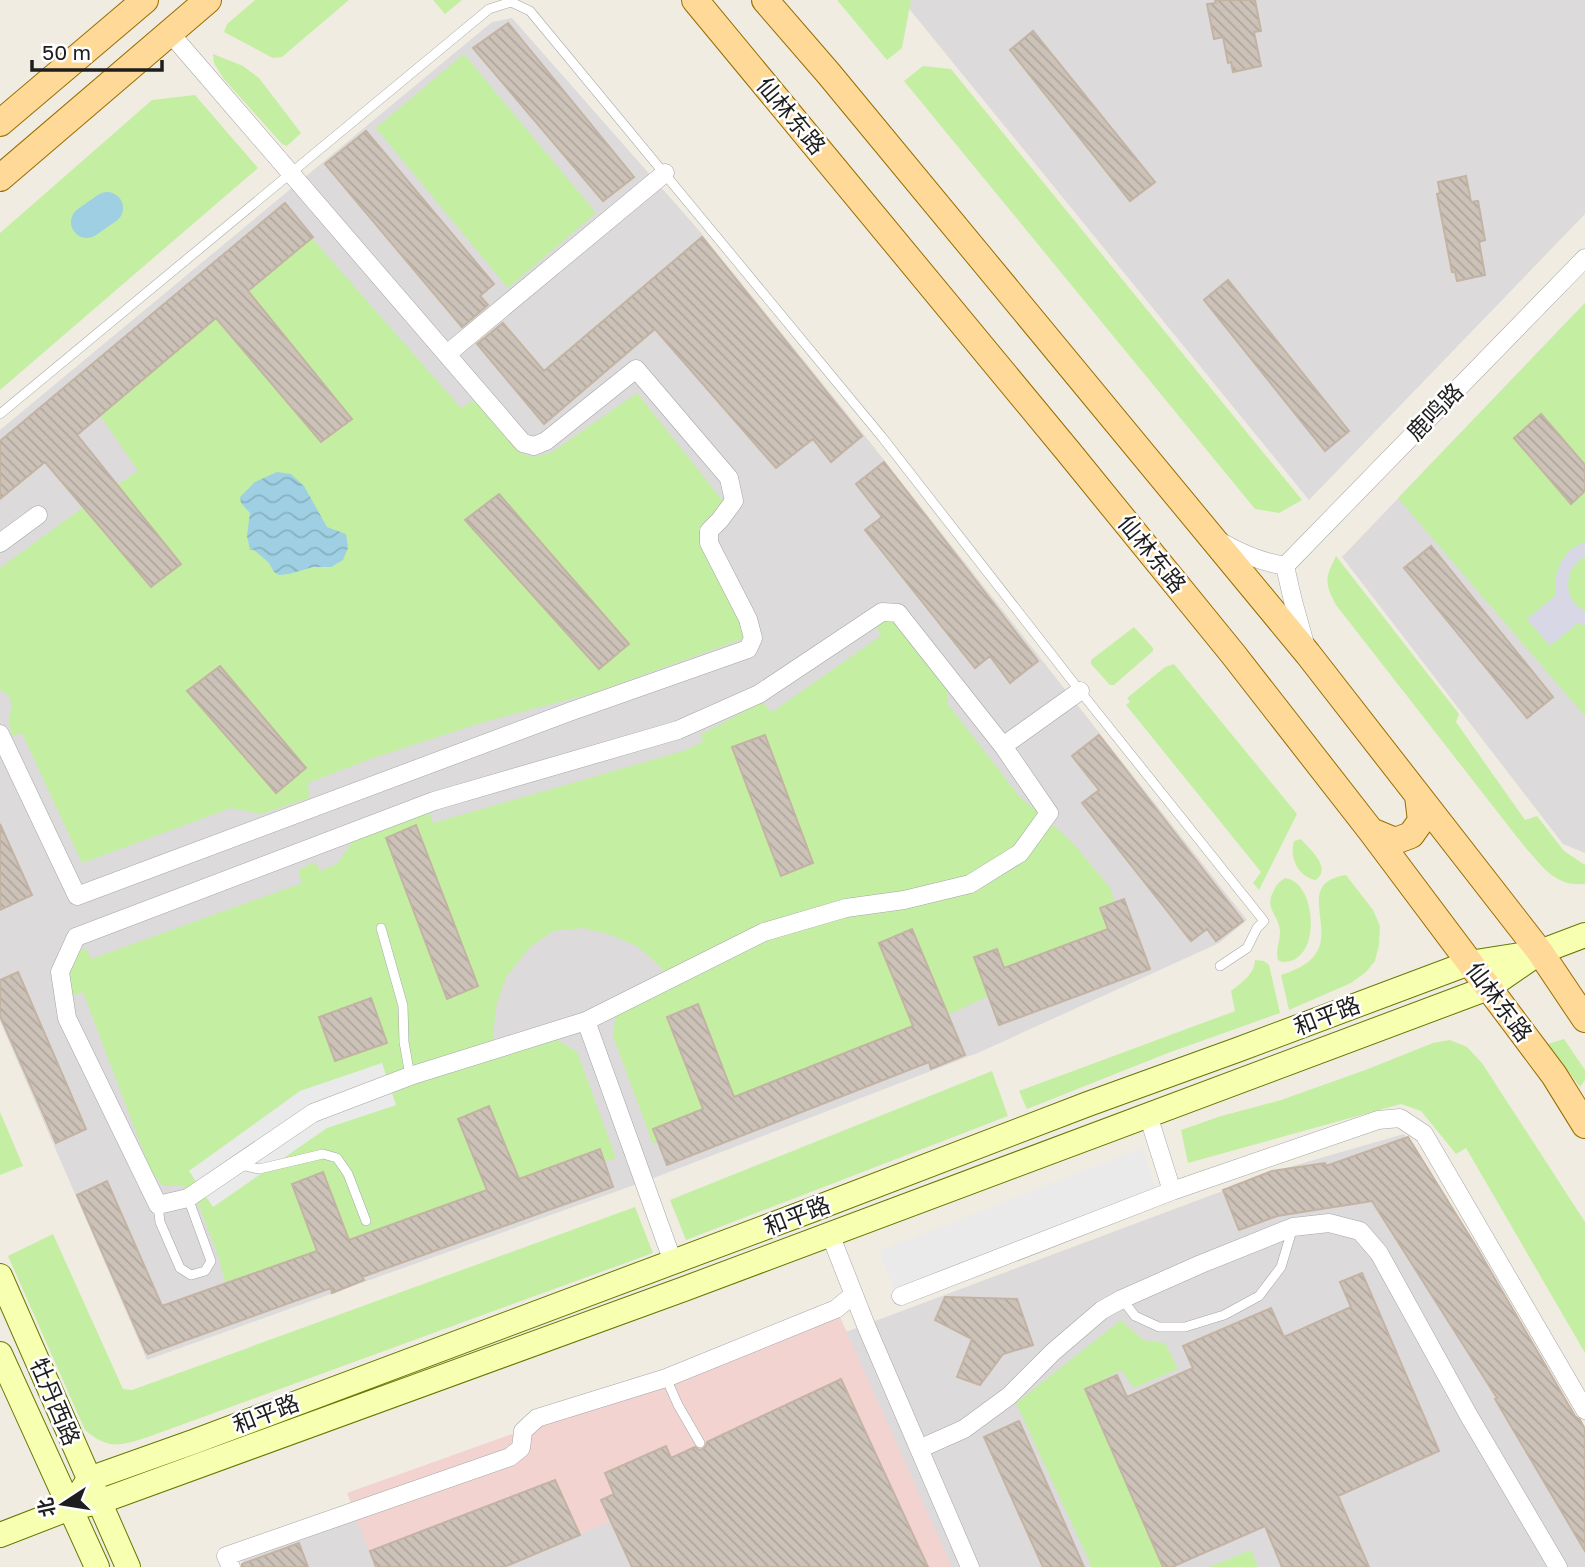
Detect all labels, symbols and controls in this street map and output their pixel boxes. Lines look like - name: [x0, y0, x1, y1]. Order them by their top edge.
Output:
- scale bar: [32, 28, 161, 72]
- text: 50 m: [42, 39, 91, 65]
- street label: 仙林东路: [751, 71, 832, 160]
- street label: 鹿鸣路: [1400, 377, 1468, 446]
- street label: 仙林东路: [1113, 509, 1193, 598]
- street label: 仙林东路: [1461, 956, 1539, 1047]
- street label: 和平路: [1289, 990, 1364, 1041]
- street label: 和平路: [759, 1190, 834, 1241]
- street label: 牡丹西路: [25, 1354, 87, 1449]
- street label: 和平路: [228, 1388, 303, 1439]
- north arrow: [28, 1469, 98, 1539]
- text: 北: [33, 1496, 59, 1519]

